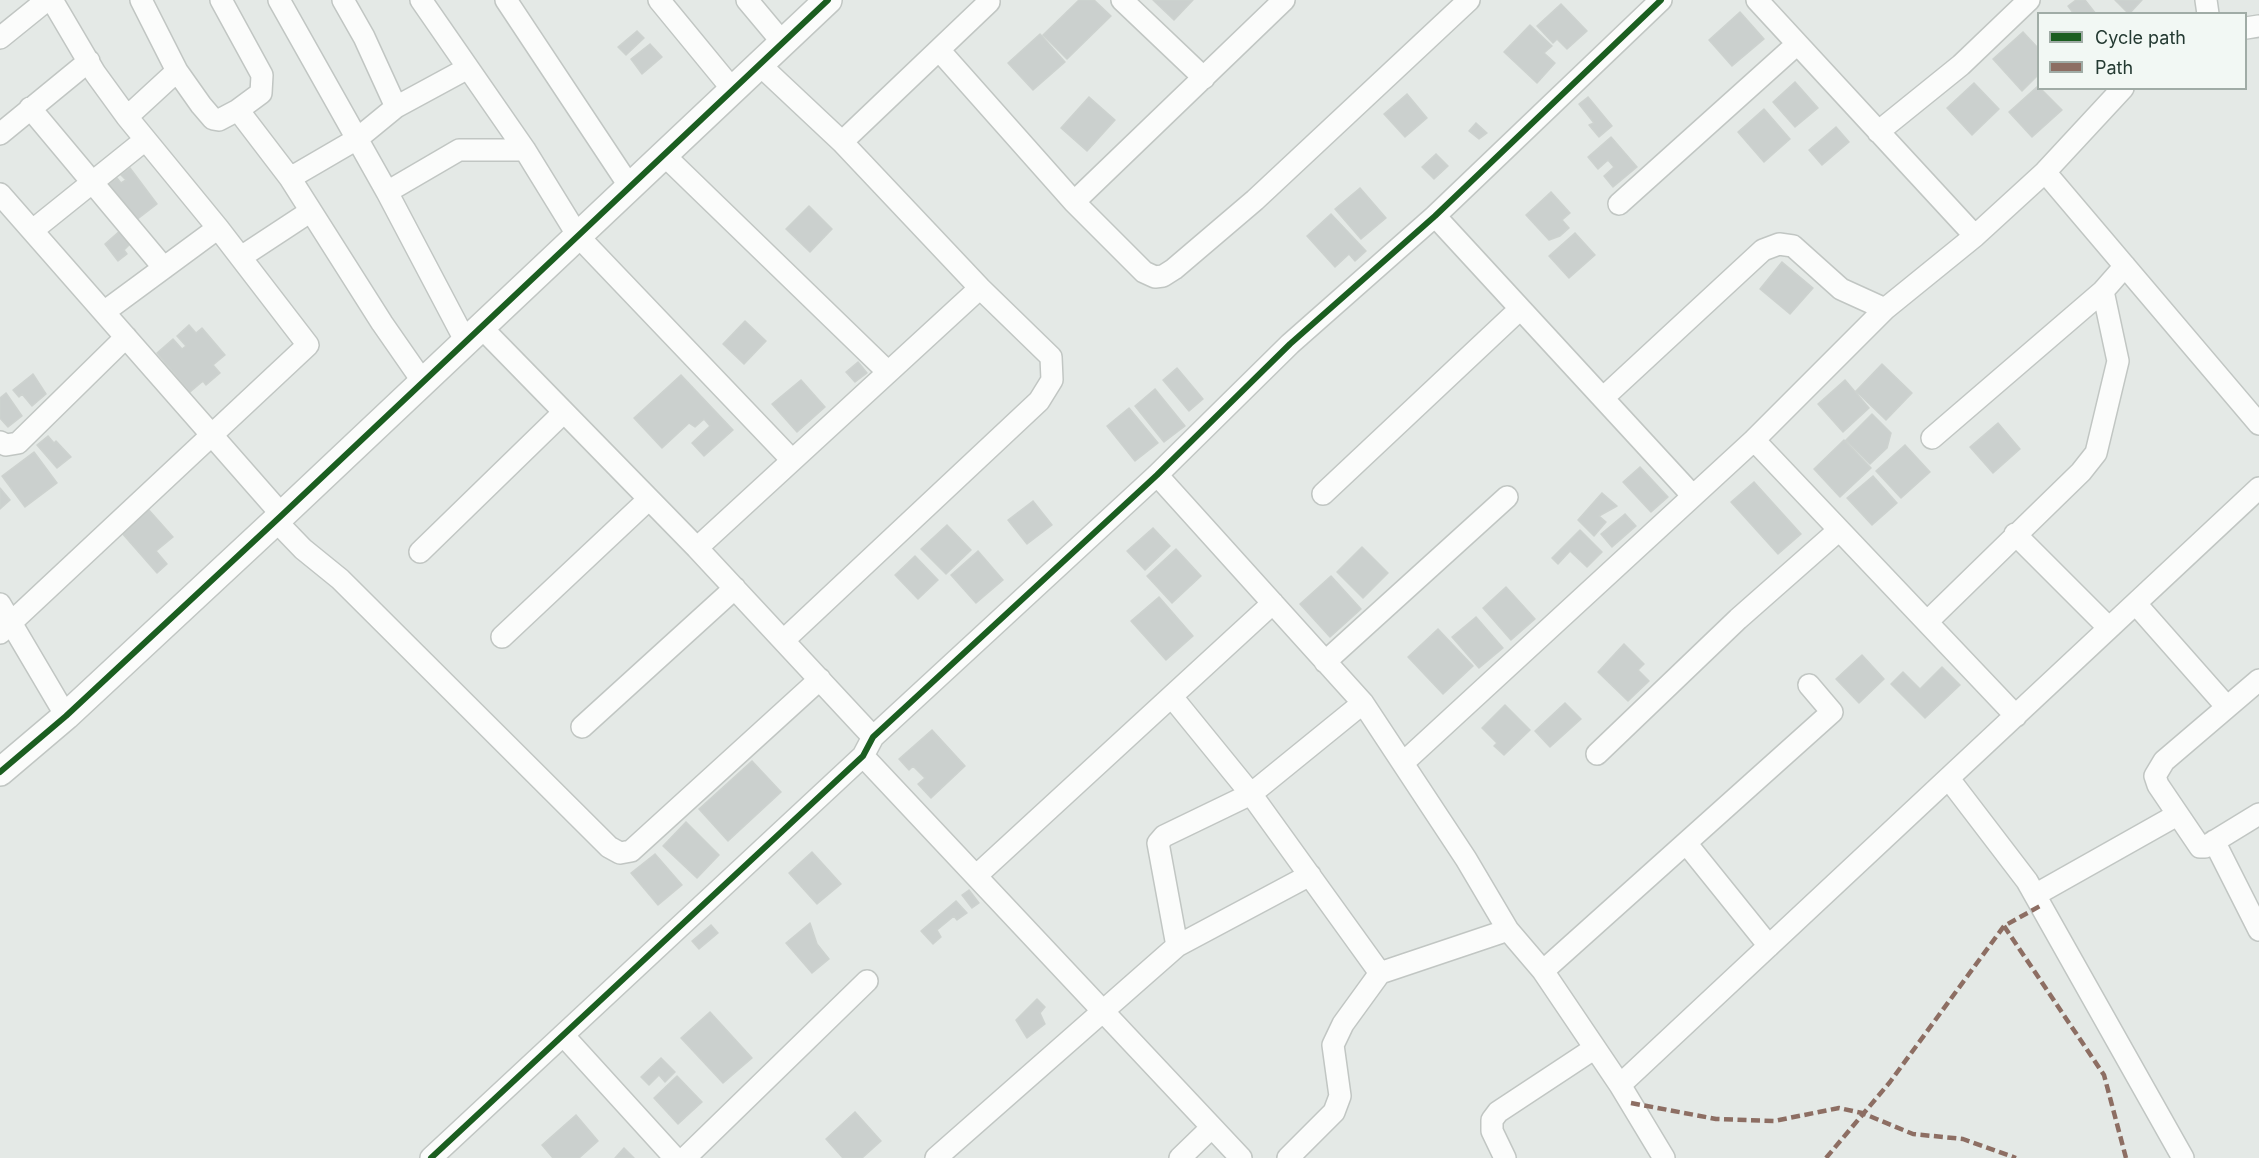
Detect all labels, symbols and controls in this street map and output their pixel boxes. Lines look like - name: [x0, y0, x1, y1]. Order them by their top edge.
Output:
- legend: [2037, 12, 2247, 90]
- text: Cycle path: [2095, 27, 2186, 48]
- text: Path: [2095, 57, 2133, 78]

